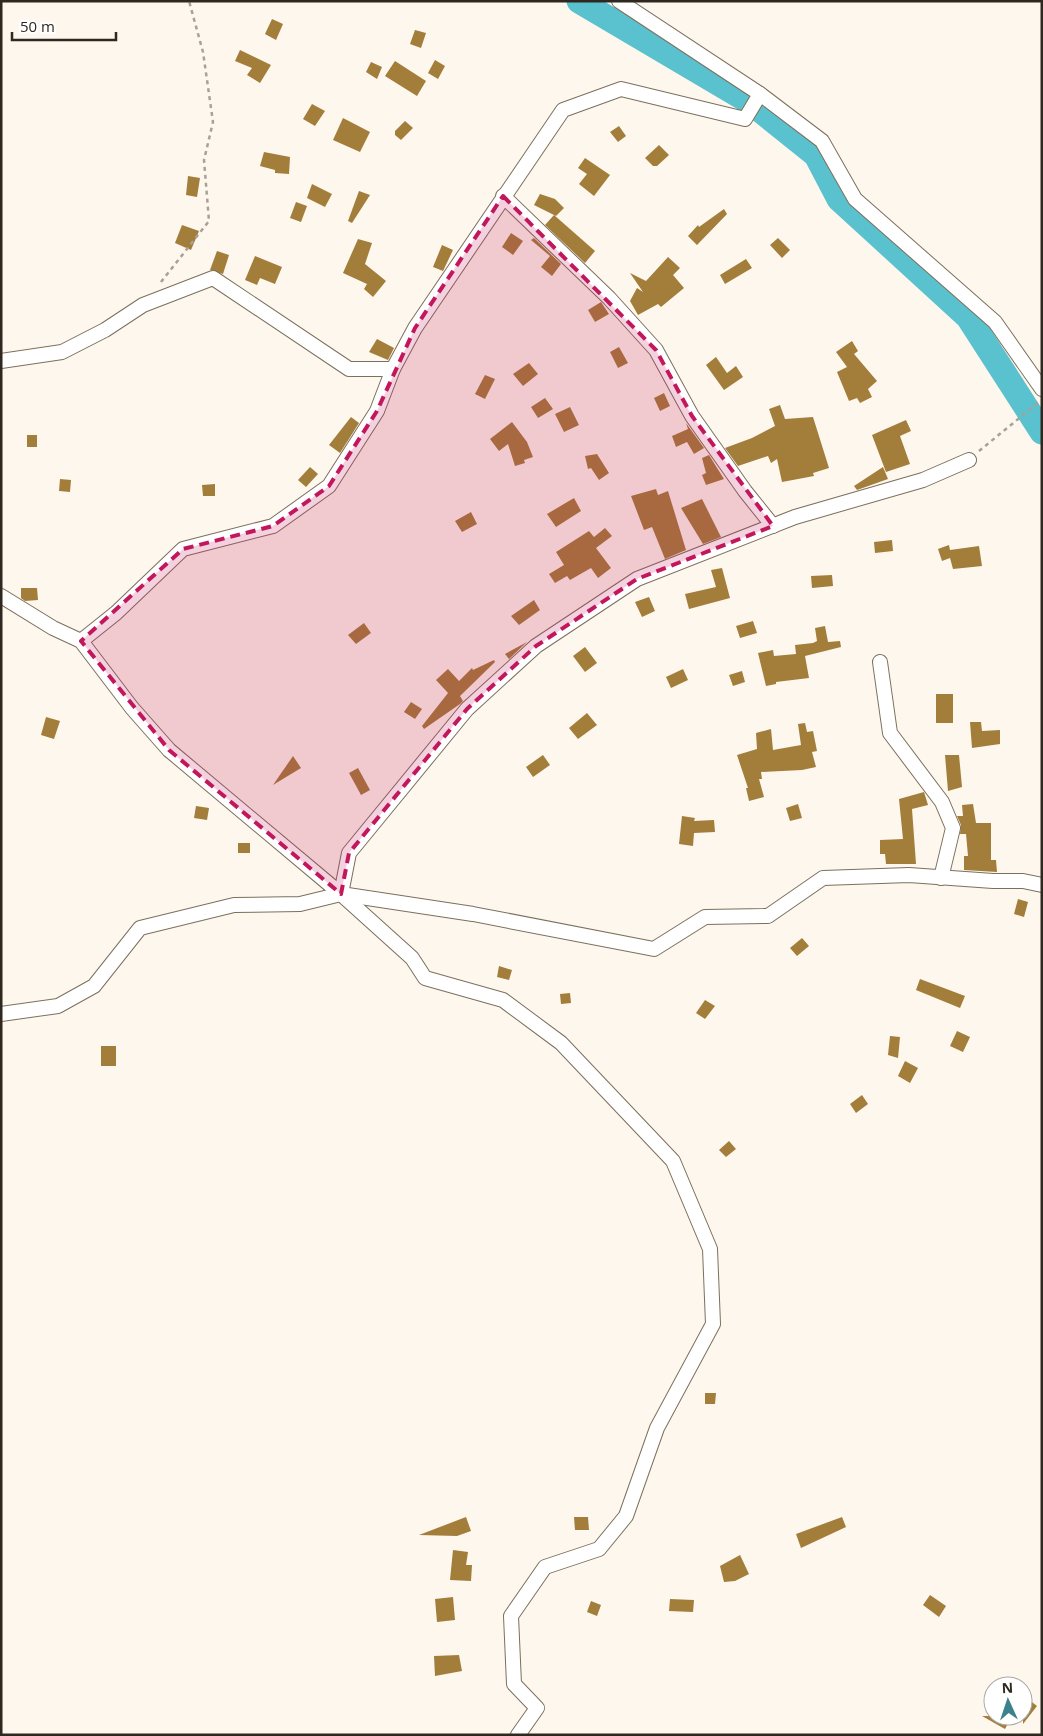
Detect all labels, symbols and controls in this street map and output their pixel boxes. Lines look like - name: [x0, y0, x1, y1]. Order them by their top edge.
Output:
- scale bar: [12, 10, 116, 42]
- text: 50 m: [20, 16, 55, 36]
- north arrow: [983, 1676, 1033, 1726]
- text: N: [1001, 1678, 1013, 1697]

